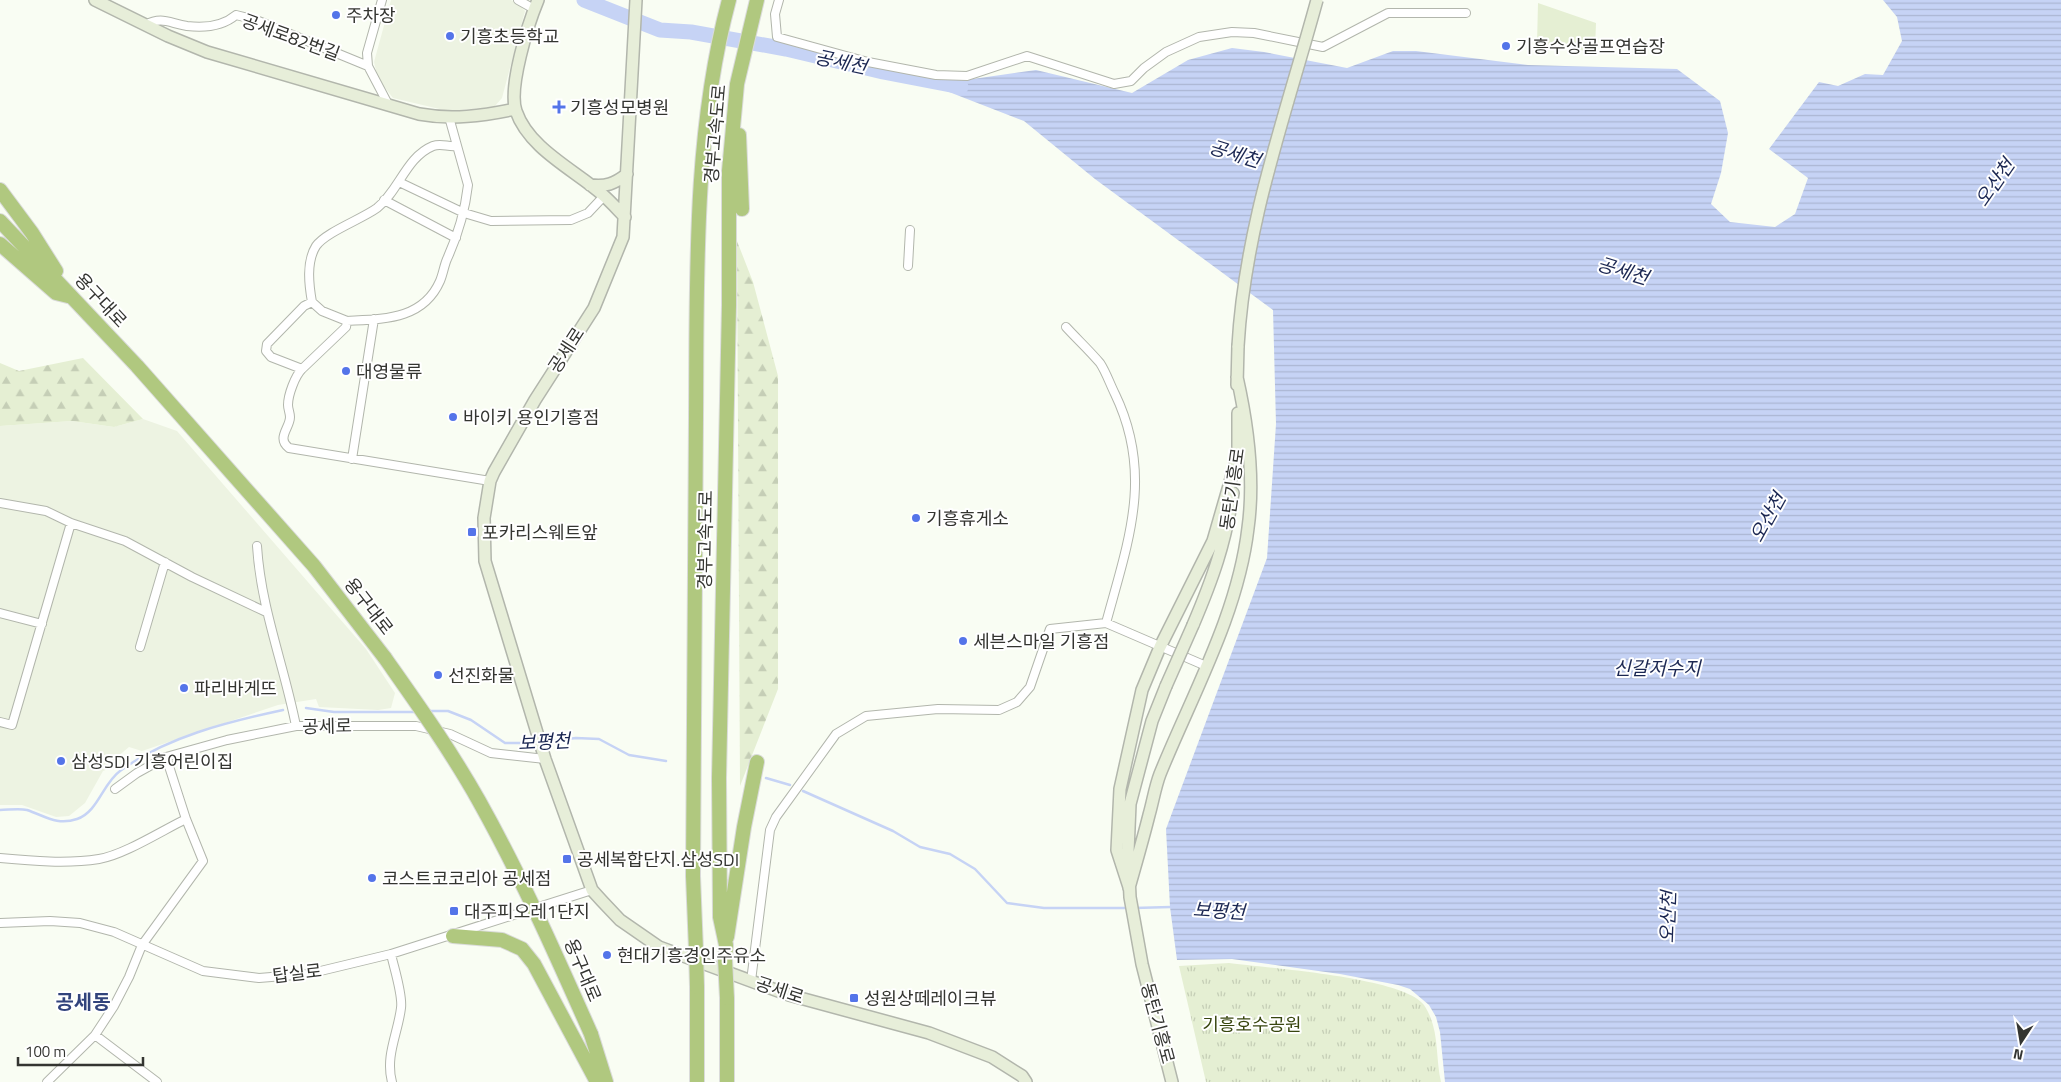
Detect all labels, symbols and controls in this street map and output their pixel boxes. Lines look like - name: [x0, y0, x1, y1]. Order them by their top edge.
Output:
- place label: 주차장: [346, 2, 396, 29]
- street label: 공세로82번길: [238, 7, 344, 67]
- marker: 주차장: [330, 9, 342, 21]
- place label: 기흥초등학교: [460, 23, 559, 50]
- marker: 기흥초등학교: [444, 30, 456, 42]
- place label: 기흥수상골프연습장: [1516, 33, 1665, 60]
- marker: 기흥수상골프연습장: [1500, 40, 1512, 52]
- water label: 공세천: [812, 41, 871, 81]
- street label: 경부고속도로: [697, 83, 733, 185]
- place label: 기흥성모병원: [570, 94, 669, 121]
- marker: 기흥성모병원: [552, 100, 566, 114]
- water label: 공세천: [1206, 131, 1266, 175]
- water label: 오산천: [1967, 151, 2022, 212]
- water label: 공세천: [1594, 248, 1654, 292]
- street label: 용구대로: [69, 267, 133, 333]
- street label: 공세로: [541, 322, 591, 378]
- place label: 대영물류: [356, 358, 422, 385]
- marker: 대영물류: [340, 365, 352, 377]
- place label: 바이키 용인기흥점: [463, 404, 599, 431]
- marker: 바이키 용인기흥점: [447, 411, 459, 423]
- street label: 동탄기흥로: [1213, 446, 1251, 532]
- water label: 오산천: [1742, 486, 1793, 547]
- street label: 경부고속도로: [691, 490, 719, 590]
- place label: 기흥휴게소: [926, 505, 1009, 532]
- marker: 기흥휴게소: [910, 512, 922, 524]
- place label: 포카리스웨트앞: [482, 519, 598, 546]
- marker: 포카리스웨트앞: [466, 526, 478, 538]
- street label: 용구대로: [338, 572, 400, 640]
- place label: 세븐스마일 기흥점: [973, 628, 1109, 655]
- marker: 세븐스마일 기흥점: [957, 635, 969, 647]
- water label: 신갈저수지: [1613, 653, 1702, 682]
- place label: 선진화물: [448, 662, 514, 689]
- marker: 선진화물: [432, 669, 444, 681]
- place label: 파리바게뜨: [194, 675, 277, 702]
- marker: 파리바게뜨: [178, 682, 190, 694]
- street label: 공세로: [302, 712, 352, 740]
- water label: 보평천: [517, 725, 572, 757]
- place label: 삼성SDI 기흥어린이집: [71, 748, 233, 775]
- marker: 삼성SDI 기흥어린이집: [55, 755, 67, 767]
- place label: 공세복합단지.삼성SDI: [577, 846, 739, 873]
- marker: 공세복합단지.삼성SDI: [561, 853, 573, 865]
- place label: 코스트코코리아 공세점: [382, 865, 552, 892]
- marker: 코스트코코리아 공세점: [366, 872, 378, 884]
- water label: 오산천: [1652, 889, 1682, 944]
- water label: 보평천: [1192, 894, 1247, 926]
- place label: 대주피오레1단지: [464, 898, 590, 925]
- marker: 대주피오레1단지: [448, 905, 460, 917]
- street label: 용구대로: [558, 934, 608, 1006]
- place label: 현대기흥경인주유소: [617, 942, 766, 969]
- marker: 현대기흥경인주유소: [601, 949, 613, 961]
- street label: 탑실로: [271, 957, 323, 989]
- street label: 공세로: [752, 969, 808, 1011]
- street label: 동탄기흥로: [1134, 980, 1182, 1066]
- place label: 성원상떼레이크뷰: [864, 985, 996, 1012]
- district label: 공세동: [55, 986, 111, 1017]
- marker: 성원상떼레이크뷰: [848, 992, 860, 1004]
- park label: 기흥호수공원: [1202, 1011, 1302, 1038]
- north arrow: [1996, 1017, 2046, 1067]
- scale bar: [18, 1034, 142, 1066]
- text: 100 m: [25, 1040, 66, 1063]
- text: N: [2011, 1044, 2025, 1066]

